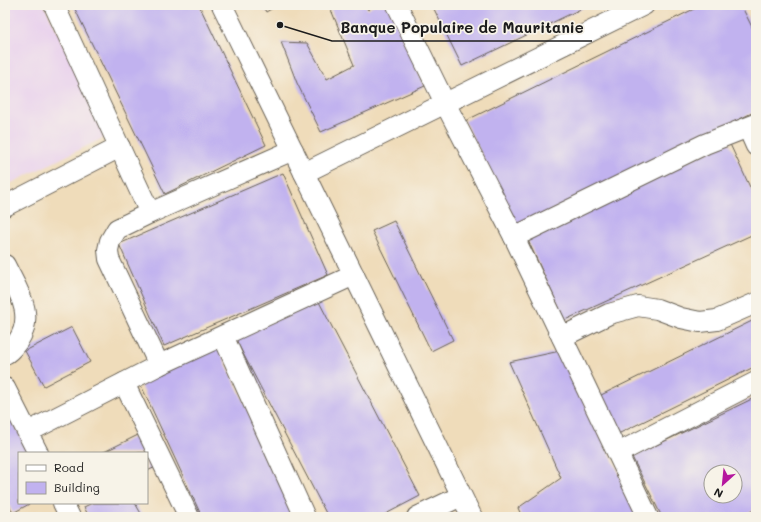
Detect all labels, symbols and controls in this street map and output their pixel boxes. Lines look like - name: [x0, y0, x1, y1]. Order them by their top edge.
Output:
- callout: Banque Populaire de Mauritanie: [332, 14, 592, 41]
- text: Banque Populaire de Mauritanie: [340, 17, 584, 37]
- legend: [18, 452, 148, 504]
- text: Road: [54, 459, 84, 475]
- north arrow: [703, 464, 743, 504]
- text: Building: [54, 479, 100, 495]
- text: N: [711, 485, 725, 502]

